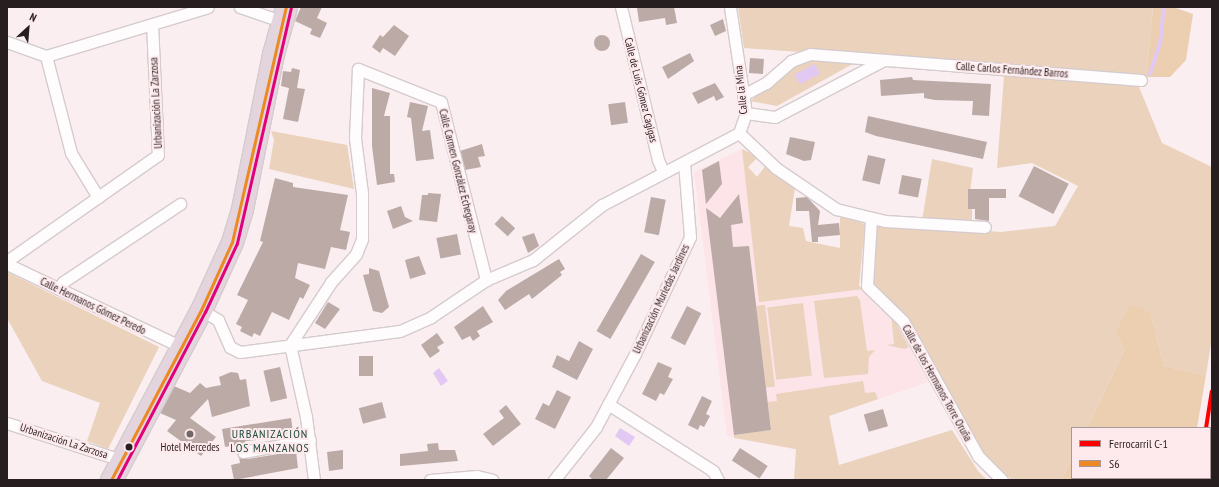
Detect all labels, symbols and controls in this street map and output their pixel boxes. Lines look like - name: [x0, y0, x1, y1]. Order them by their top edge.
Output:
- north arrow: [8, 8, 48, 48]
- text: N: [28, 10, 39, 25]
- street label: Calle de Luis Gómez Cagigas: [622, 36, 660, 144]
- street label: Urbanización La Zarzosa: [147, 57, 165, 149]
- street label: Calle Carlos Fernández Barros: [955, 59, 1069, 81]
- street label: Calle la Mina: [732, 65, 750, 115]
- street label: Calle Carmen González Echegaray: [436, 107, 480, 235]
- street label: Urbanización Muriedas Jardines: [630, 242, 692, 356]
- street label: Calle Hermanos Gómez Peredo: [38, 275, 148, 337]
- street label: Calle de los Hermanos Torre Oruña: [899, 322, 975, 444]
- street label: Urbanización La Zarzosa: [18, 421, 110, 461]
- district label: URBANIZACIÓN LOS MANZANOS: [230, 427, 310, 455]
- legend: [1071, 427, 1211, 479]
- marker: Hotel Mercedes: [185, 429, 195, 439]
- text: Ferrocarril C-1: [1109, 436, 1168, 451]
- place label: Hotel Mercedes: [161, 440, 219, 454]
- unlabelled marker: [124, 442, 134, 452]
- text: S6: [1109, 456, 1120, 471]

